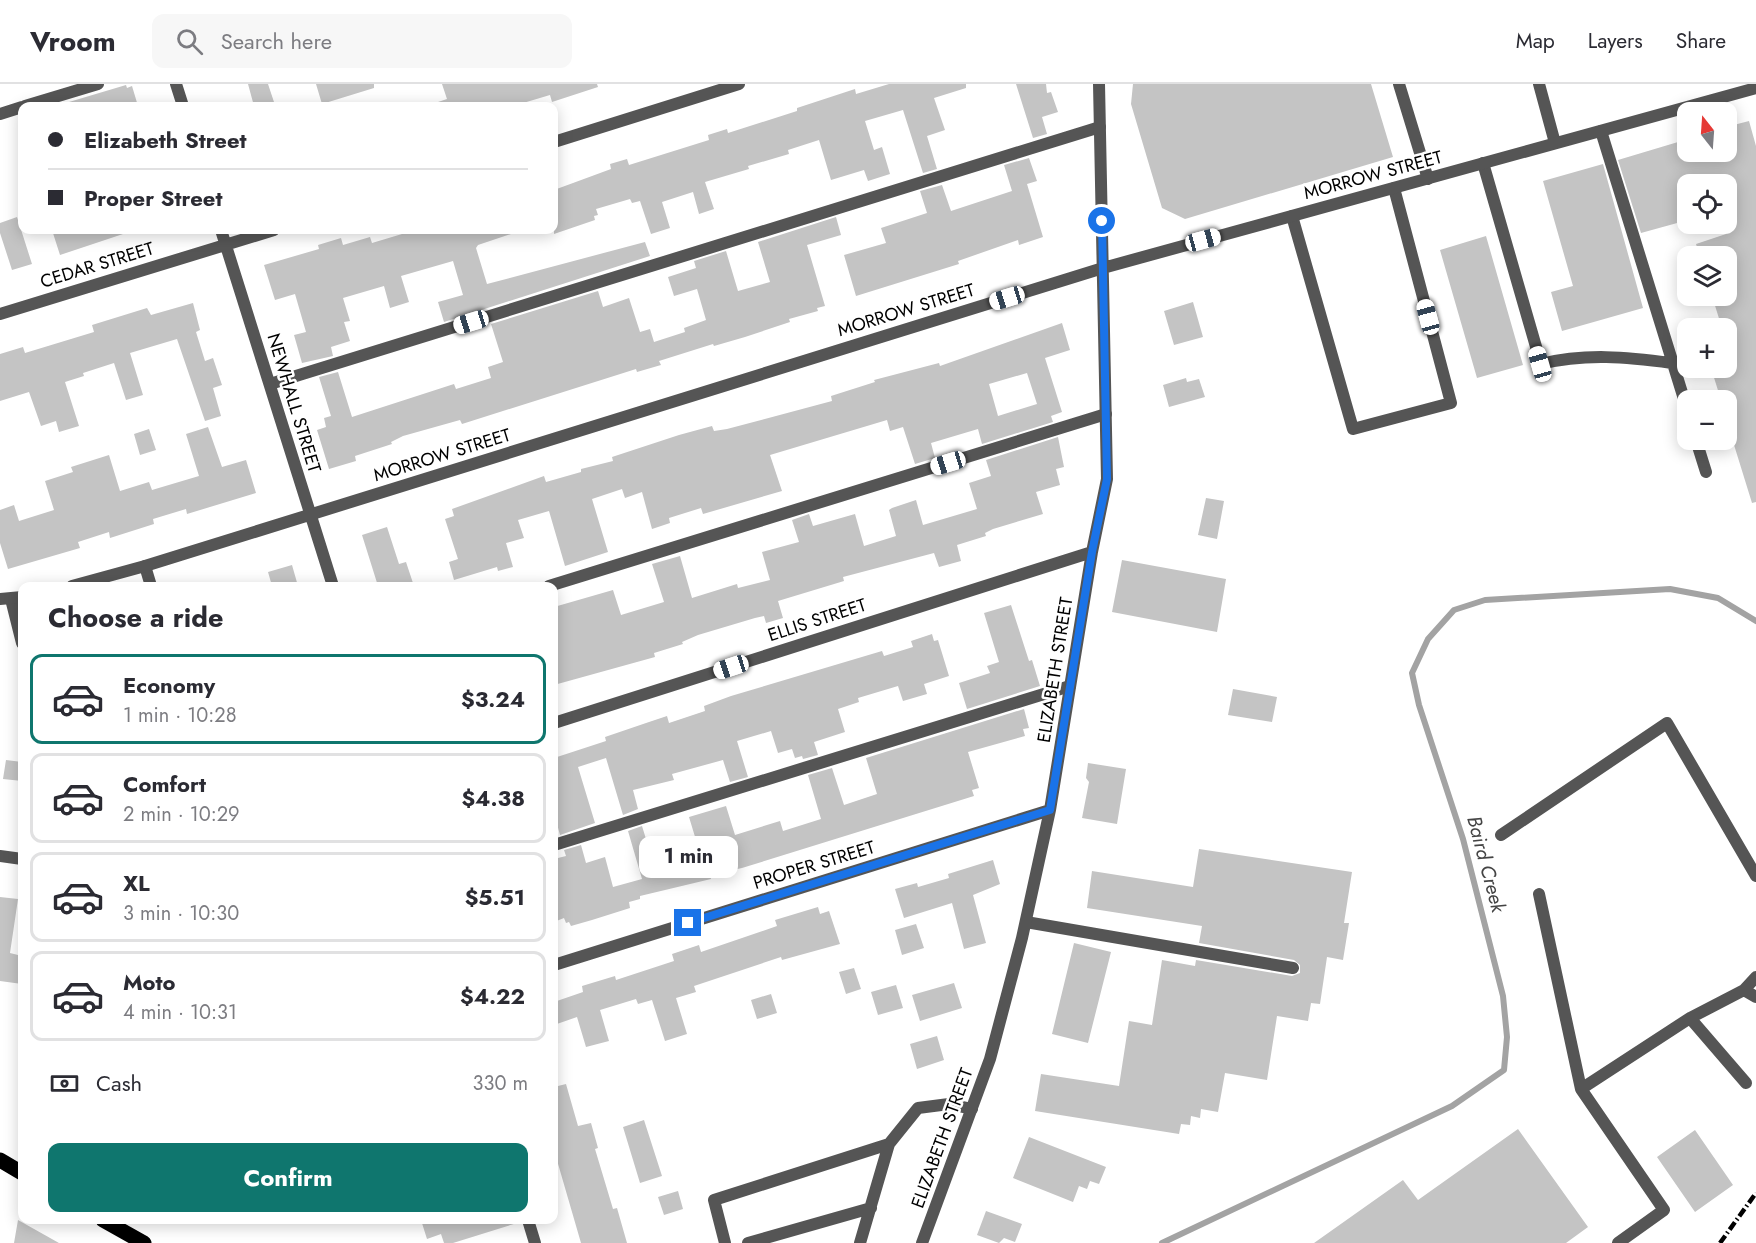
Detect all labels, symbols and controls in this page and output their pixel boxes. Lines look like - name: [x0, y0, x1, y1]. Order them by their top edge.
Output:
- search box: [152, 14, 572, 68]
- text: Vroom: [30, 21, 116, 62]
- icon: search: [173, 25, 206, 58]
- text: Search here: [221, 25, 332, 57]
- text: Map: [1516, 26, 1555, 56]
- text: Layers: [1588, 26, 1643, 56]
- text: Share: [1676, 26, 1726, 56]
- north arrow: [1677, 102, 1737, 162]
- map controls: [1677, 102, 1737, 450]
- text: Elizabeth Street: [84, 124, 247, 156]
- street label: MORROW STREET: [1301, 144, 1446, 206]
- button: locate: [1677, 174, 1737, 234]
- text: Proper Street: [84, 182, 222, 214]
- route start: [1088, 207, 1115, 234]
- car: [1183, 227, 1223, 253]
- street label: CEDAR STREET: [37, 235, 158, 295]
- button: layers: [1677, 246, 1737, 306]
- street label: MORROW STREET: [834, 277, 978, 343]
- car: [987, 284, 1027, 312]
- car: [1415, 297, 1441, 337]
- car: [451, 308, 491, 336]
- button: +: [1677, 318, 1737, 378]
- street label: NEWHALL STREET: [260, 330, 328, 476]
- car: [1526, 344, 1554, 384]
- button: −: [1677, 390, 1737, 450]
- street label: MORROW STREET: [370, 422, 514, 488]
- car: [928, 449, 968, 477]
- street label: ELLIS STREET: [764, 592, 870, 648]
- street label: ELIZABETH STREET: [1031, 595, 1079, 745]
- text: Choose a ride: [48, 598, 223, 637]
- car: [711, 653, 751, 681]
- text: Economy: [123, 669, 215, 701]
- icon: car: [51, 672, 105, 726]
- text: $3.24: [461, 683, 525, 715]
- text: 1 min · 10:28: [123, 701, 237, 730]
- text: Comfort: [123, 768, 206, 800]
- icon: car: [51, 771, 105, 825]
- text: $4.38: [461, 782, 525, 814]
- text: 2 min · 10:29: [123, 800, 240, 829]
- water label: Baird Creek: [1459, 812, 1513, 917]
- street label: PROPER STREET: [750, 834, 879, 896]
- callout: 1 min: [638, 836, 738, 878]
- text: 1 min: [664, 842, 713, 871]
- text: XL: [123, 867, 150, 899]
- icon: car: [51, 870, 105, 924]
- text: $5.51: [465, 881, 525, 913]
- text: 3 min · 10:30: [123, 899, 239, 928]
- route end: [674, 909, 701, 936]
- text: Moto: [123, 966, 176, 998]
- icon: car: [51, 969, 105, 1023]
- text: $4.22: [460, 980, 525, 1012]
- text: 4 min · 10:31: [123, 998, 237, 1027]
- street label: ELIZABETH STREET: [905, 1064, 980, 1212]
- icon: cash: [48, 1067, 81, 1100]
- text: Cash: [96, 1067, 142, 1099]
- text: 330 m: [473, 1069, 528, 1098]
- button: Confirm: [48, 1143, 528, 1212]

